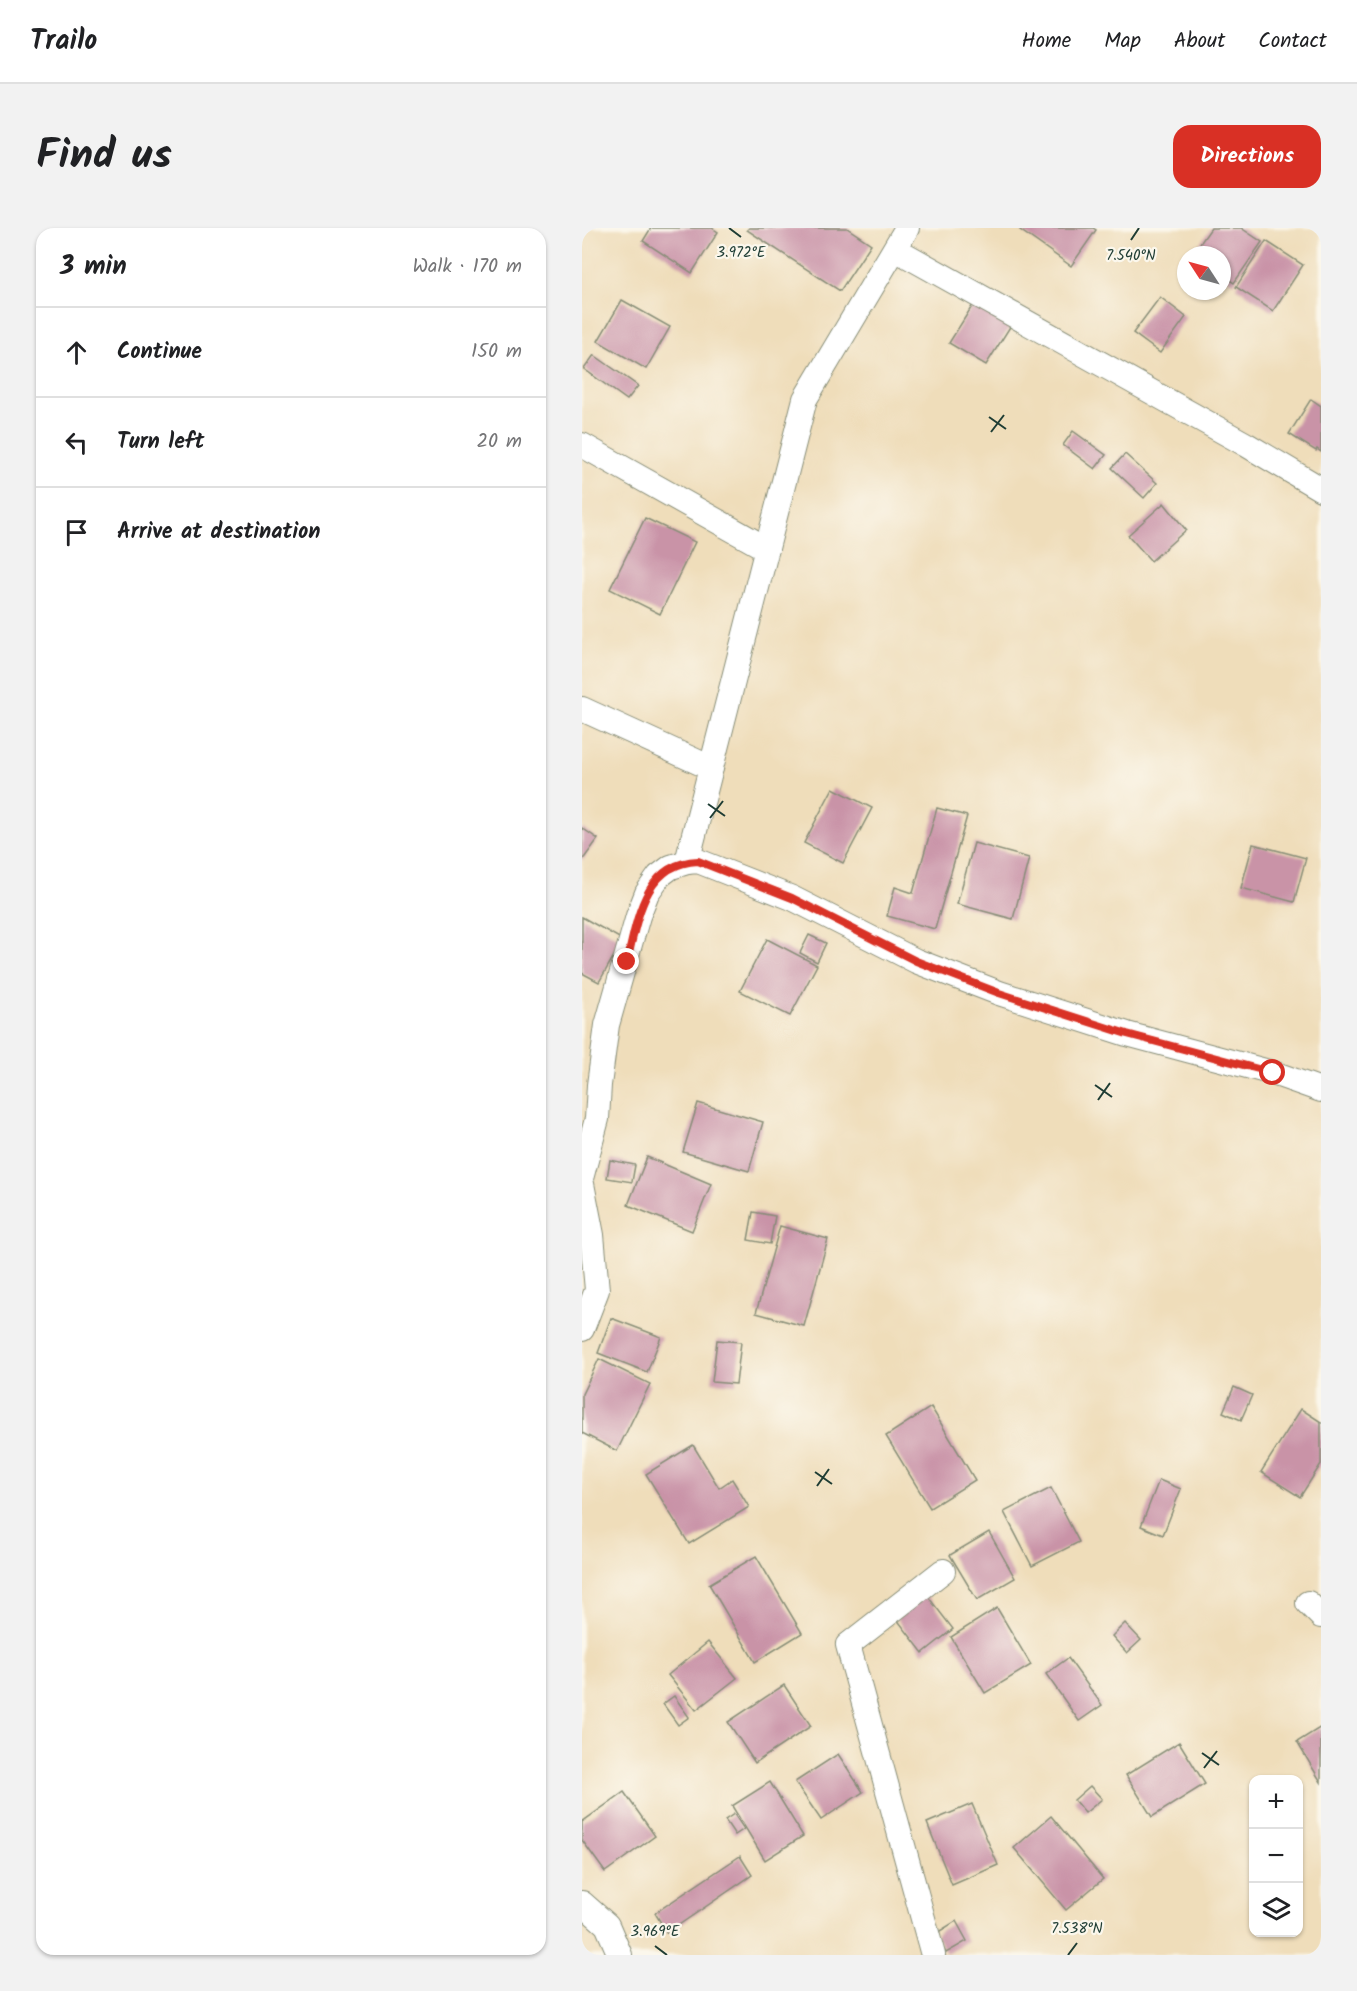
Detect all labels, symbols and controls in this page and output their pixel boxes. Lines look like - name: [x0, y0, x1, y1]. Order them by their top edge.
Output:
- text: Trailo: [30, 19, 97, 64]
- text: Home: [1022, 25, 1071, 58]
- text: Map: [1104, 25, 1141, 58]
- text: About: [1174, 25, 1225, 58]
- text: Contact: [1258, 25, 1327, 58]
- text: Find us: [36, 123, 172, 190]
- button: Directions: [1173, 125, 1321, 188]
- text: 3.972°E: [717, 241, 767, 265]
- text: 7.540°N: [1106, 244, 1156, 268]
- text: 3 min: [60, 246, 127, 288]
- north arrow: [1177, 246, 1231, 300]
- text: Walk · 170 m: [412, 251, 522, 283]
- text: Continue: [117, 335, 202, 370]
- icon: ahead: [60, 336, 93, 369]
- text: 150 m: [471, 336, 522, 368]
- text: Turn left: [117, 425, 204, 460]
- icon: left: [60, 426, 93, 459]
- text: 20 m: [476, 426, 522, 458]
- text: Arrive at destination: [117, 515, 320, 550]
- icon: arrive: [60, 516, 93, 549]
- route end: [613, 948, 639, 974]
- route start: [1259, 1059, 1285, 1085]
- map controls: [1249, 1775, 1303, 1937]
- button: +: [1249, 1775, 1303, 1829]
- button: −: [1249, 1829, 1303, 1883]
- button: layers: [1249, 1883, 1303, 1937]
- text: 7.538°N: [1051, 1917, 1103, 1941]
- text: 3.969°E: [631, 1920, 681, 1944]

